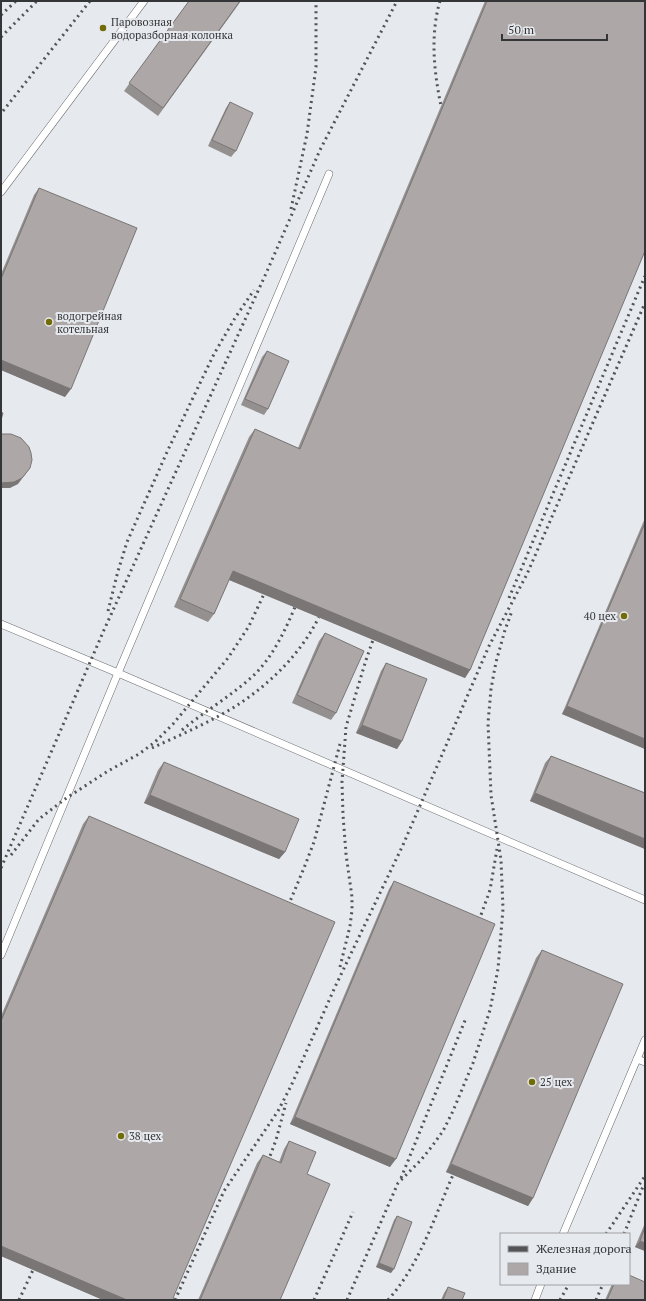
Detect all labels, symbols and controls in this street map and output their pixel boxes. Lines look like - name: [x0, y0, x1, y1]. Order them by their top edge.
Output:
- place label: Паровозная водоразборная колонка: [111, 15, 233, 42]
- scale bar: [502, 16, 607, 42]
- text: 50 m: [508, 22, 535, 37]
- marker: Паровозная водоразборная колонка: [98, 23, 108, 33]
- place label: водогрейная котельная: [57, 309, 123, 336]
- marker: водогрейная котельная: [44, 317, 54, 327]
- place label: 40 цех: [584, 609, 616, 623]
- marker: 40 цех: [619, 611, 629, 621]
- place label: 25 цех: [540, 1075, 572, 1089]
- marker: 25 цех: [527, 1077, 537, 1087]
- place label: 38 цех: [129, 1129, 161, 1143]
- marker: 38 цех: [116, 1131, 126, 1141]
- legend: [500, 1233, 630, 1285]
- text: Железная дорога: [536, 1241, 632, 1256]
- text: Здание: [536, 1261, 576, 1276]

